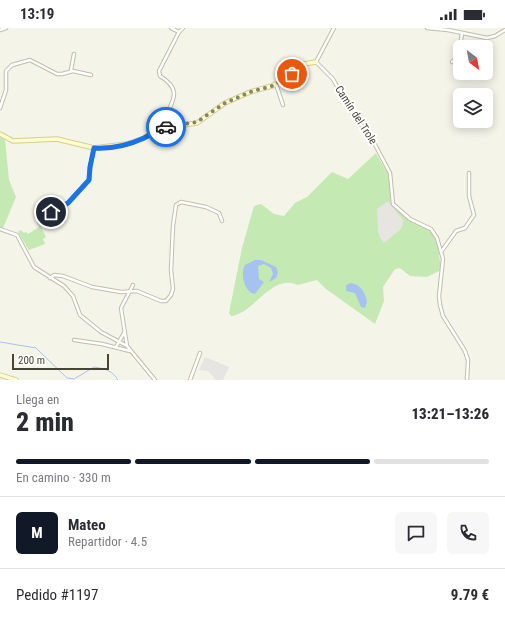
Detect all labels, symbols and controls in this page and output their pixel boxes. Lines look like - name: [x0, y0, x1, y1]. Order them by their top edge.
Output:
- text: 13:19: [20, 5, 54, 23]
- north arrow: [453, 40, 493, 80]
- map controls: [453, 40, 493, 128]
- pin: [275, 57, 309, 91]
- icon: bag: [281, 63, 303, 85]
- street label: Camín del Trole: [332, 83, 380, 147]
- button: layers: [453, 88, 493, 128]
- courier: [146, 107, 186, 147]
- icon: car: [155, 116, 177, 138]
- pin: [34, 195, 68, 229]
- icon: home: [40, 201, 62, 223]
- scale bar: [12, 352, 109, 371]
- text: 200 m: [18, 354, 45, 367]
- text: Llega en: [16, 392, 59, 407]
- text: 13:21–13:26: [411, 405, 489, 423]
- text: 2 min: [16, 407, 74, 437]
- text: En camino · 330 m: [16, 470, 111, 485]
- button: chat: [395, 512, 437, 554]
- button: phone: [447, 512, 489, 554]
- text: Mateo: [68, 516, 106, 534]
- text: M: [31, 524, 43, 542]
- text: Repartidor · 4.5: [68, 534, 147, 549]
- text: Pedido #1197: [16, 586, 98, 604]
- text: 9.79 €: [451, 586, 489, 604]

